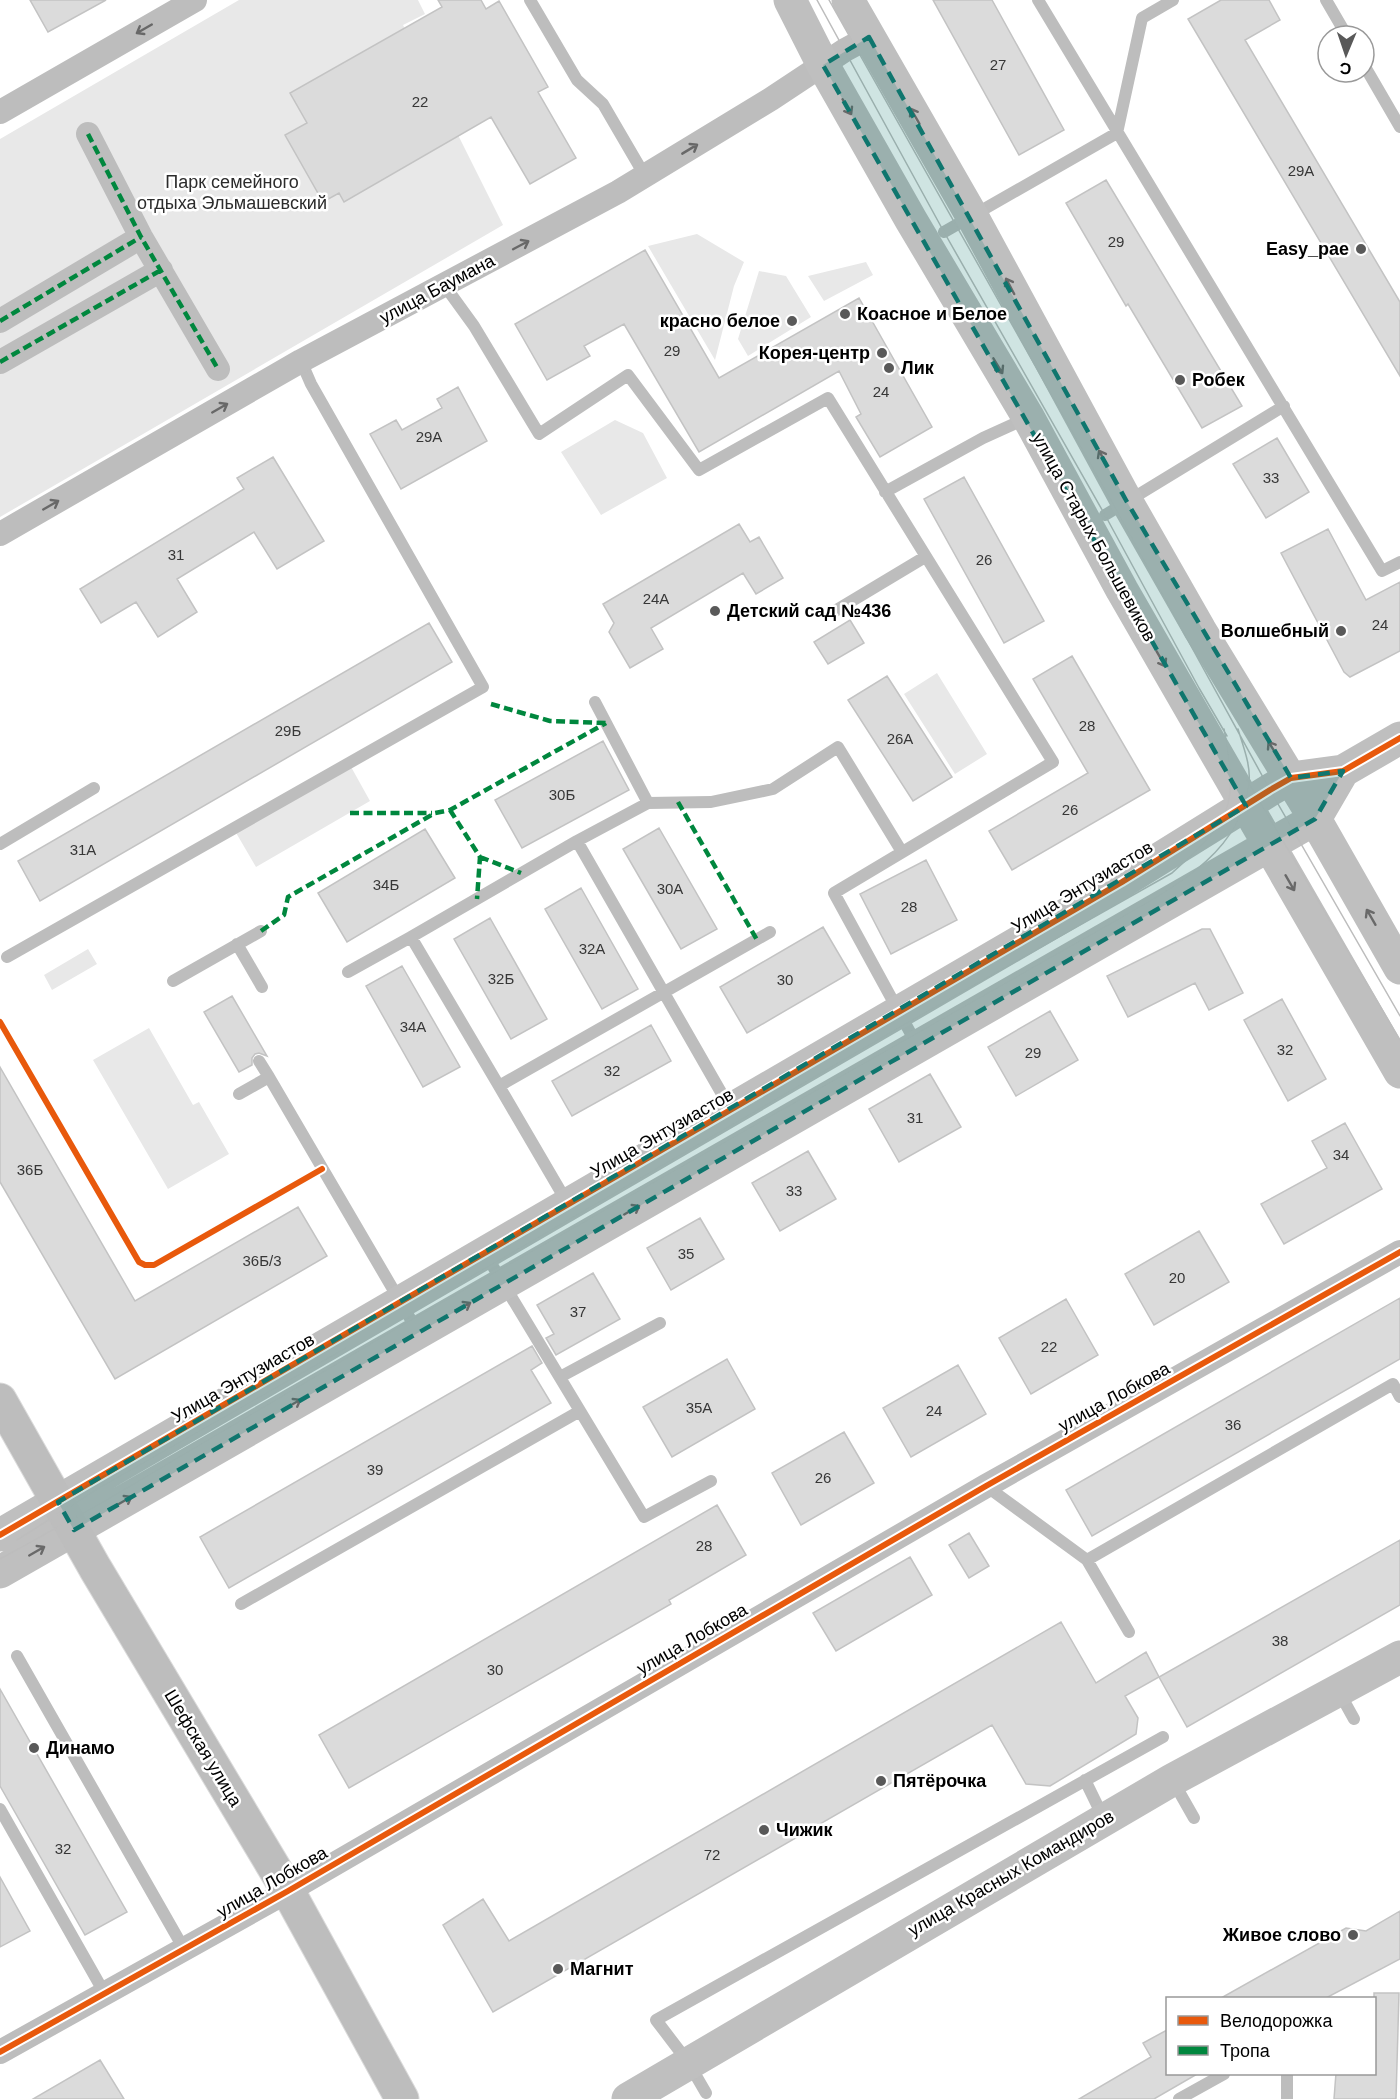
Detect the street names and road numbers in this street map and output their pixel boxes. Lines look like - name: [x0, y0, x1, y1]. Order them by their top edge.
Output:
- street label: улица Баумана: [376, 250, 499, 328]
- street label: улица Старых Большевиков: [1028, 429, 1160, 645]
- street label: Улица Энтузиастов: [1008, 837, 1156, 937]
- street label: Улица Энтузиастов: [587, 1084, 737, 1182]
- street label: Улица Энтузиастов: [168, 1329, 318, 1427]
- street label: улица Лобкова: [1055, 1358, 1174, 1436]
- street label: улица Лобкова: [633, 1599, 752, 1679]
- street label: Шефская улица: [160, 1686, 246, 1811]
- street label: улица Красных Командиров: [905, 1806, 1117, 1940]
- street label: улица Лобкова: [213, 1842, 332, 1922]

